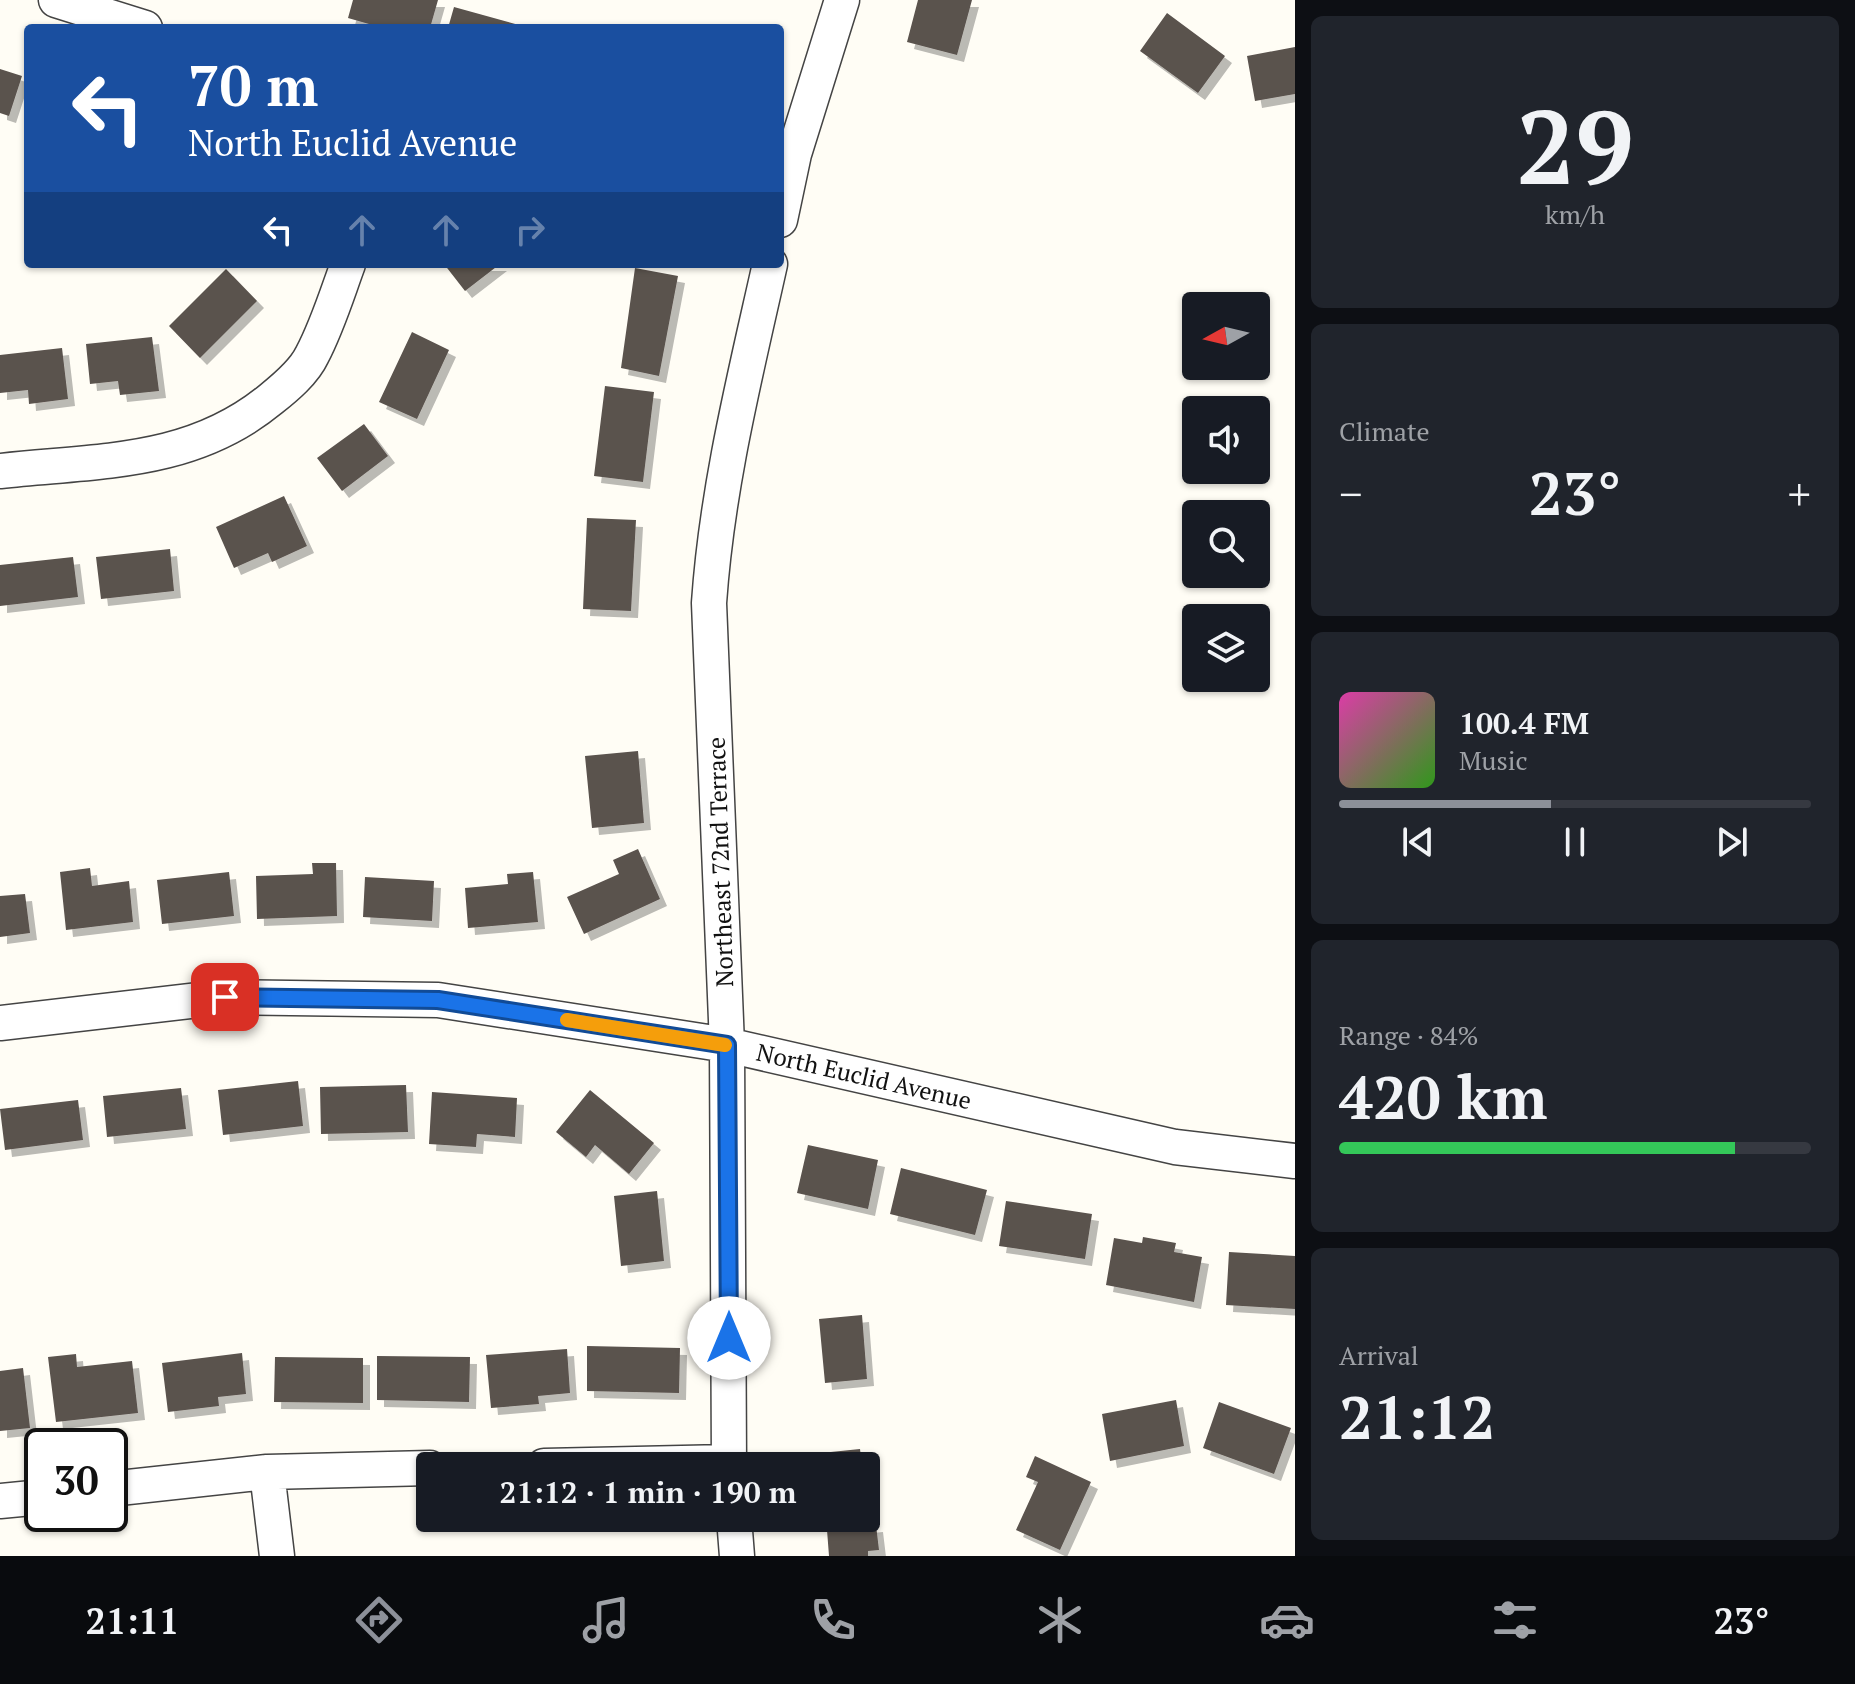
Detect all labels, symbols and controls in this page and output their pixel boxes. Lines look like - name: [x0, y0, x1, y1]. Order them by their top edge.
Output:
- text: 70 m: [188, 48, 318, 122]
- icon: left: [56, 56, 160, 160]
- text: 29: [1516, 76, 1634, 214]
- text: North Euclid Avenue: [188, 119, 517, 166]
- text: km/h: [1545, 197, 1605, 231]
- icon: left: [256, 208, 300, 252]
- icon: ahead: [340, 208, 384, 252]
- icon: ahead: [424, 208, 468, 252]
- icon: right: [508, 208, 552, 252]
- north arrow: [1182, 292, 1270, 380]
- map controls: [1182, 292, 1270, 692]
- button: sound: [1182, 396, 1270, 484]
- text: Climate: [1339, 414, 1430, 448]
- text: 23°: [1529, 453, 1621, 532]
- text: −: [1339, 464, 1362, 523]
- text: +: [1788, 464, 1811, 523]
- button: search: [1182, 500, 1270, 588]
- button: layers: [1182, 604, 1270, 692]
- text: 100.4 FM: [1459, 703, 1589, 743]
- street label: Northeast 72nd Terrace: [700, 736, 740, 988]
- text: Music: [1459, 743, 1528, 777]
- icon: previous: [1396, 820, 1440, 864]
- icon: pause: [1553, 820, 1597, 864]
- icon: next: [1710, 820, 1754, 864]
- pin: [191, 963, 259, 1031]
- icon: arrive: [203, 975, 247, 1019]
- text: Range · 84%: [1339, 1018, 1478, 1052]
- street label: North Euclid Avenue: [753, 1036, 975, 1116]
- text: 420 km: [1339, 1057, 1547, 1136]
- position arrow: [687, 1296, 771, 1380]
- text: Arrival: [1339, 1338, 1419, 1372]
- text: 21:12: [1339, 1377, 1495, 1456]
- speed limit sign: 30: [24, 1428, 128, 1532]
- text: 21:12 · 1 min · 190 m: [500, 1472, 796, 1512]
- icon: directions: [351, 1592, 407, 1648]
- icon: music: [578, 1592, 634, 1648]
- icon: phone: [805, 1592, 861, 1648]
- icon: climate: [1032, 1592, 1088, 1648]
- icon: car: [1259, 1592, 1315, 1648]
- icon: filters: [1487, 1592, 1543, 1648]
- text: 21:11: [86, 1597, 179, 1644]
- text: 23°: [1714, 1597, 1769, 1644]

